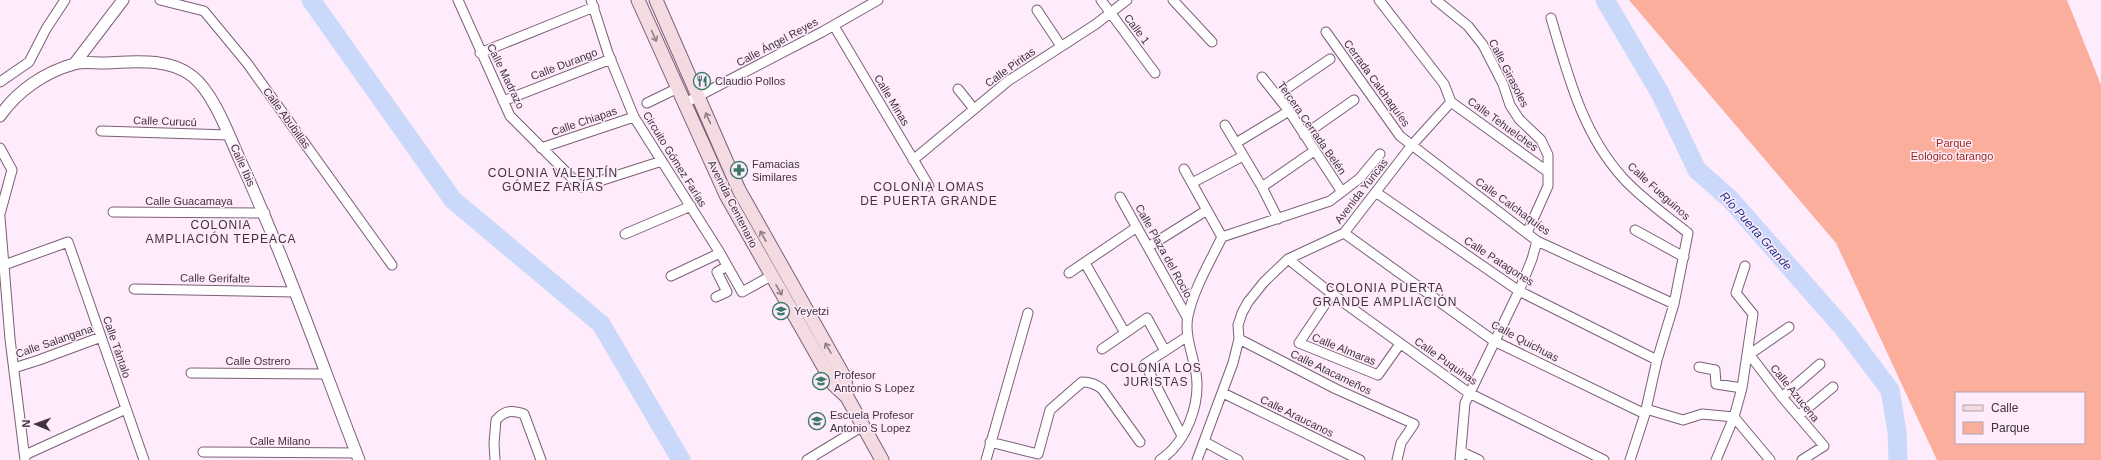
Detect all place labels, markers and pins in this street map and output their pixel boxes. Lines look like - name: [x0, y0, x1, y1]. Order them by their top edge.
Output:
- restaurant icon: Claudio Pollos: [692, 71, 712, 91]
- place label: Claudio Pollos: [715, 75, 786, 87]
- place label: Famacias Similares: [752, 158, 800, 183]
- pharmacy icon: Famacias Similares: [729, 160, 749, 180]
- school or university icon: Yeyetzi: [771, 301, 791, 321]
- place label: Yeyetzi: [794, 305, 829, 317]
- place label: Profesor Antonio S Lopez: [834, 369, 915, 394]
- school or university icon: Profesor Antonio S Lopez: [811, 371, 831, 391]
- place label: Escuela Profesor Antonio S Lopez: [830, 409, 914, 434]
- school or university icon: Escuela Profesor Antonio S Lopez: [807, 411, 827, 431]

